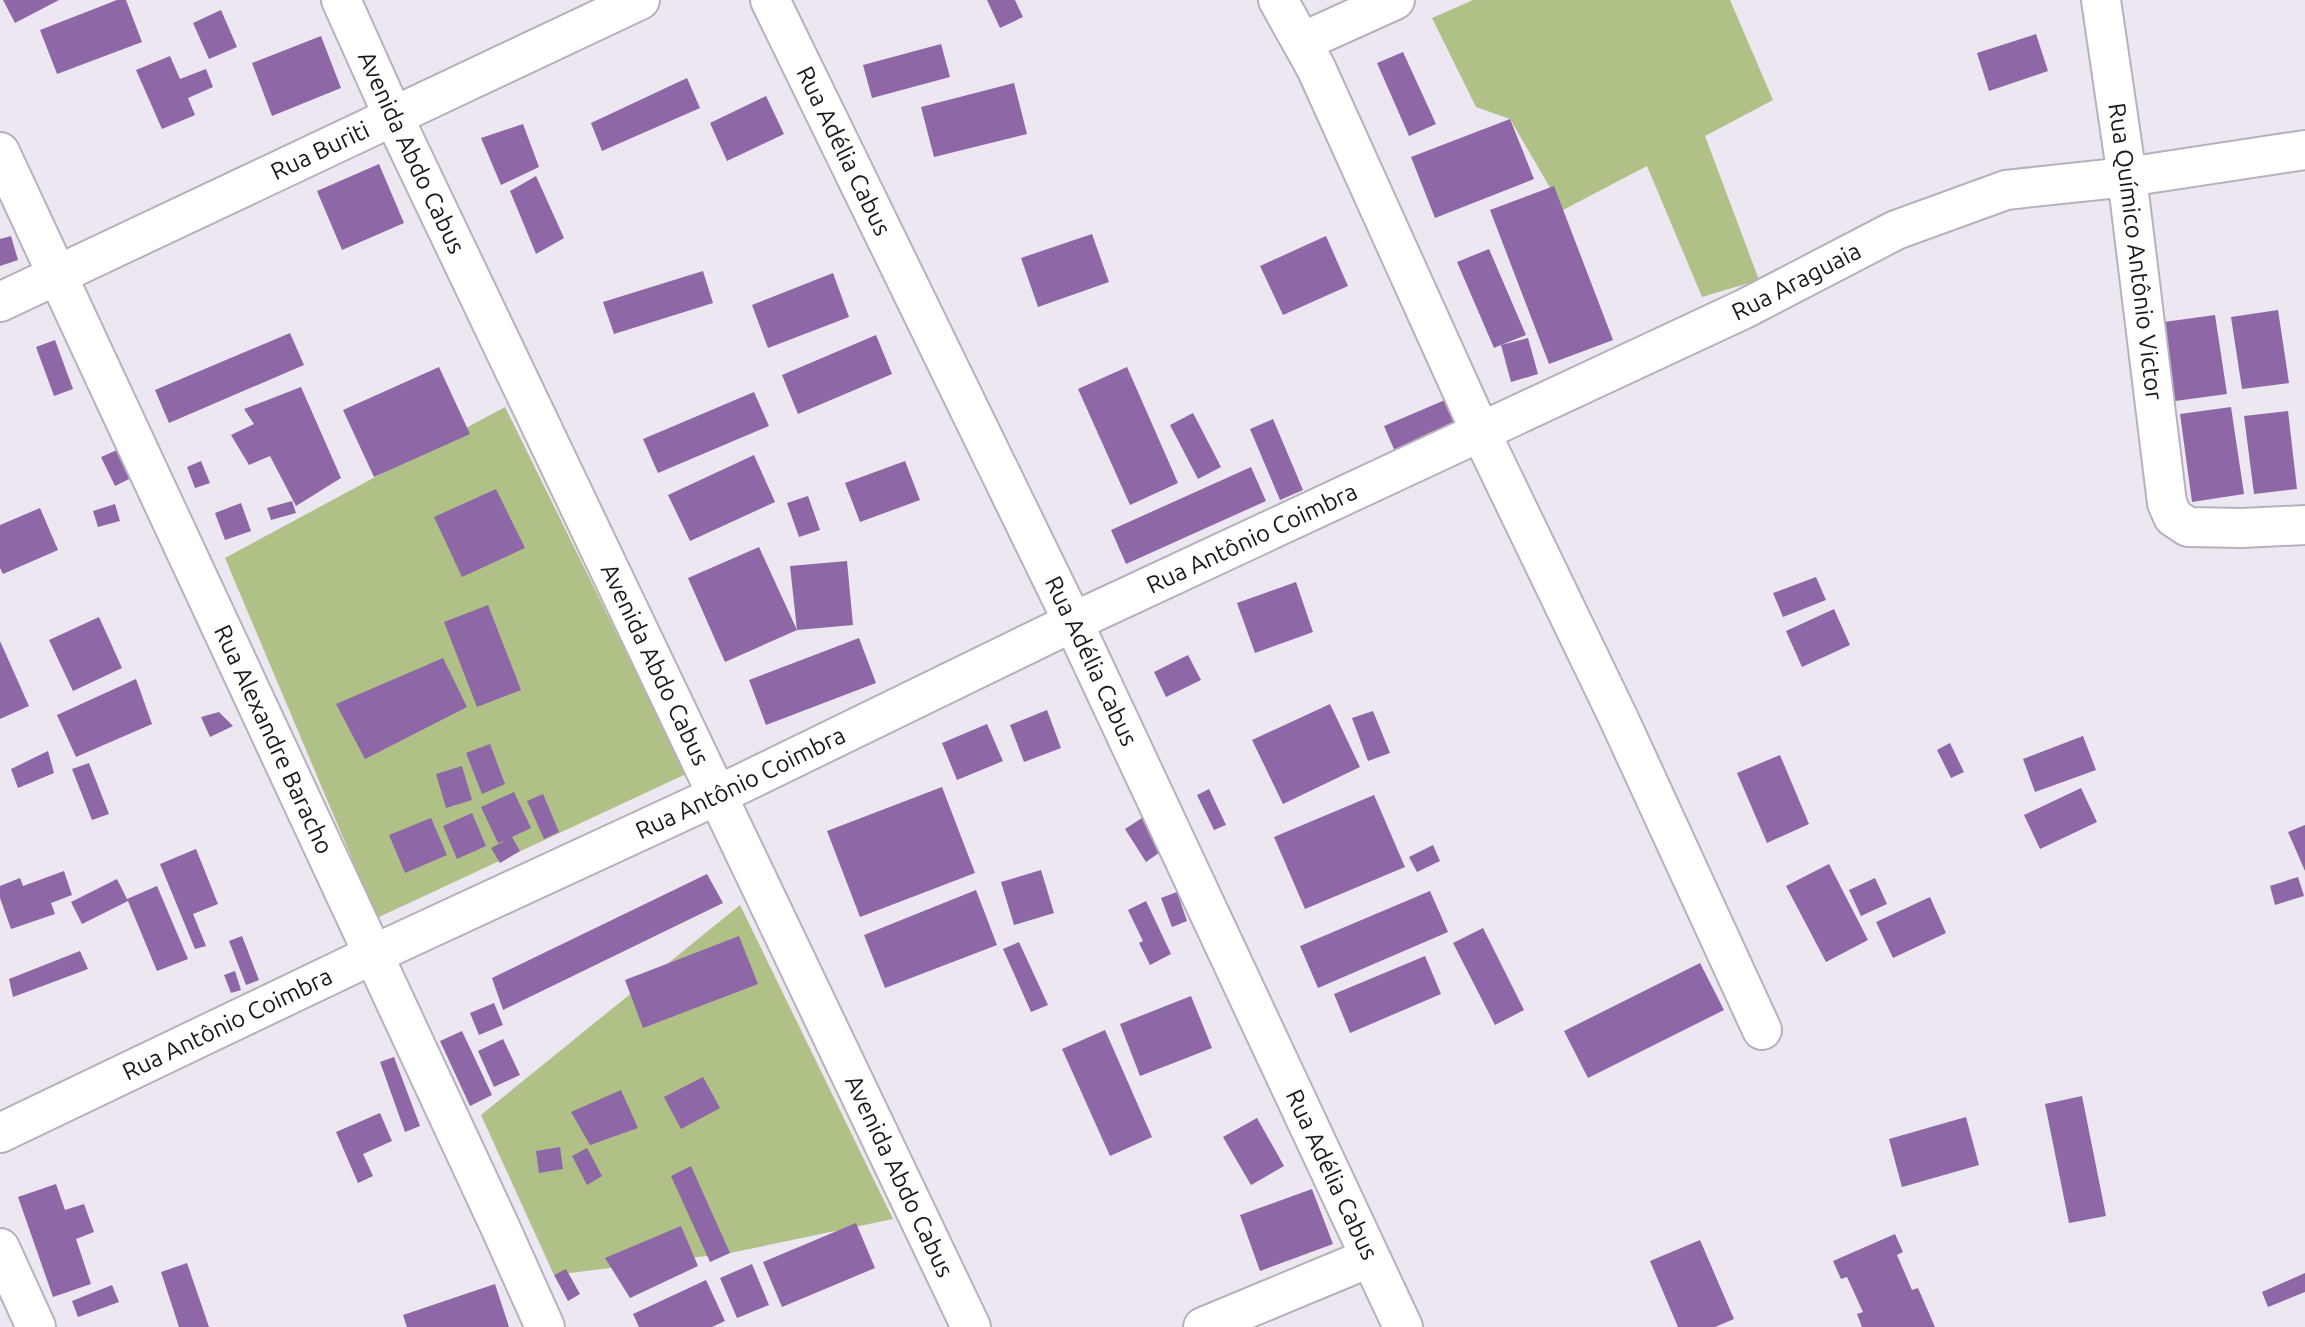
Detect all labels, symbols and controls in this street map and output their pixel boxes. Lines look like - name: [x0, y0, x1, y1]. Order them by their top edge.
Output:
- street label: Avenida Abdo Cabus: [353, 47, 471, 258]
- street label: Rua Adélia Cabus: [791, 62, 897, 240]
- street label: Rua Químico Antônio Victor: [2103, 101, 2168, 402]
- street label: Rua Buriti: [266, 116, 373, 185]
- street label: Rua Araguaia: [1727, 237, 1865, 326]
- street label: Rua Antônio Coimbra: [1142, 477, 1361, 599]
- street label: Avenida Abdo Cabus: [596, 559, 715, 770]
- street label: Rua Adélia Cabus: [1040, 572, 1143, 750]
- street label: Rua Alexandre Baracho: [209, 620, 339, 858]
- street label: Rua Antônio Coimbra: [631, 721, 850, 844]
- street label: Rua Antônio Coimbra: [118, 962, 336, 1085]
- street label: Avenida Abdo Cabus: [840, 1071, 959, 1281]
- street label: Rua Adélia Cabus: [1281, 1085, 1383, 1264]

